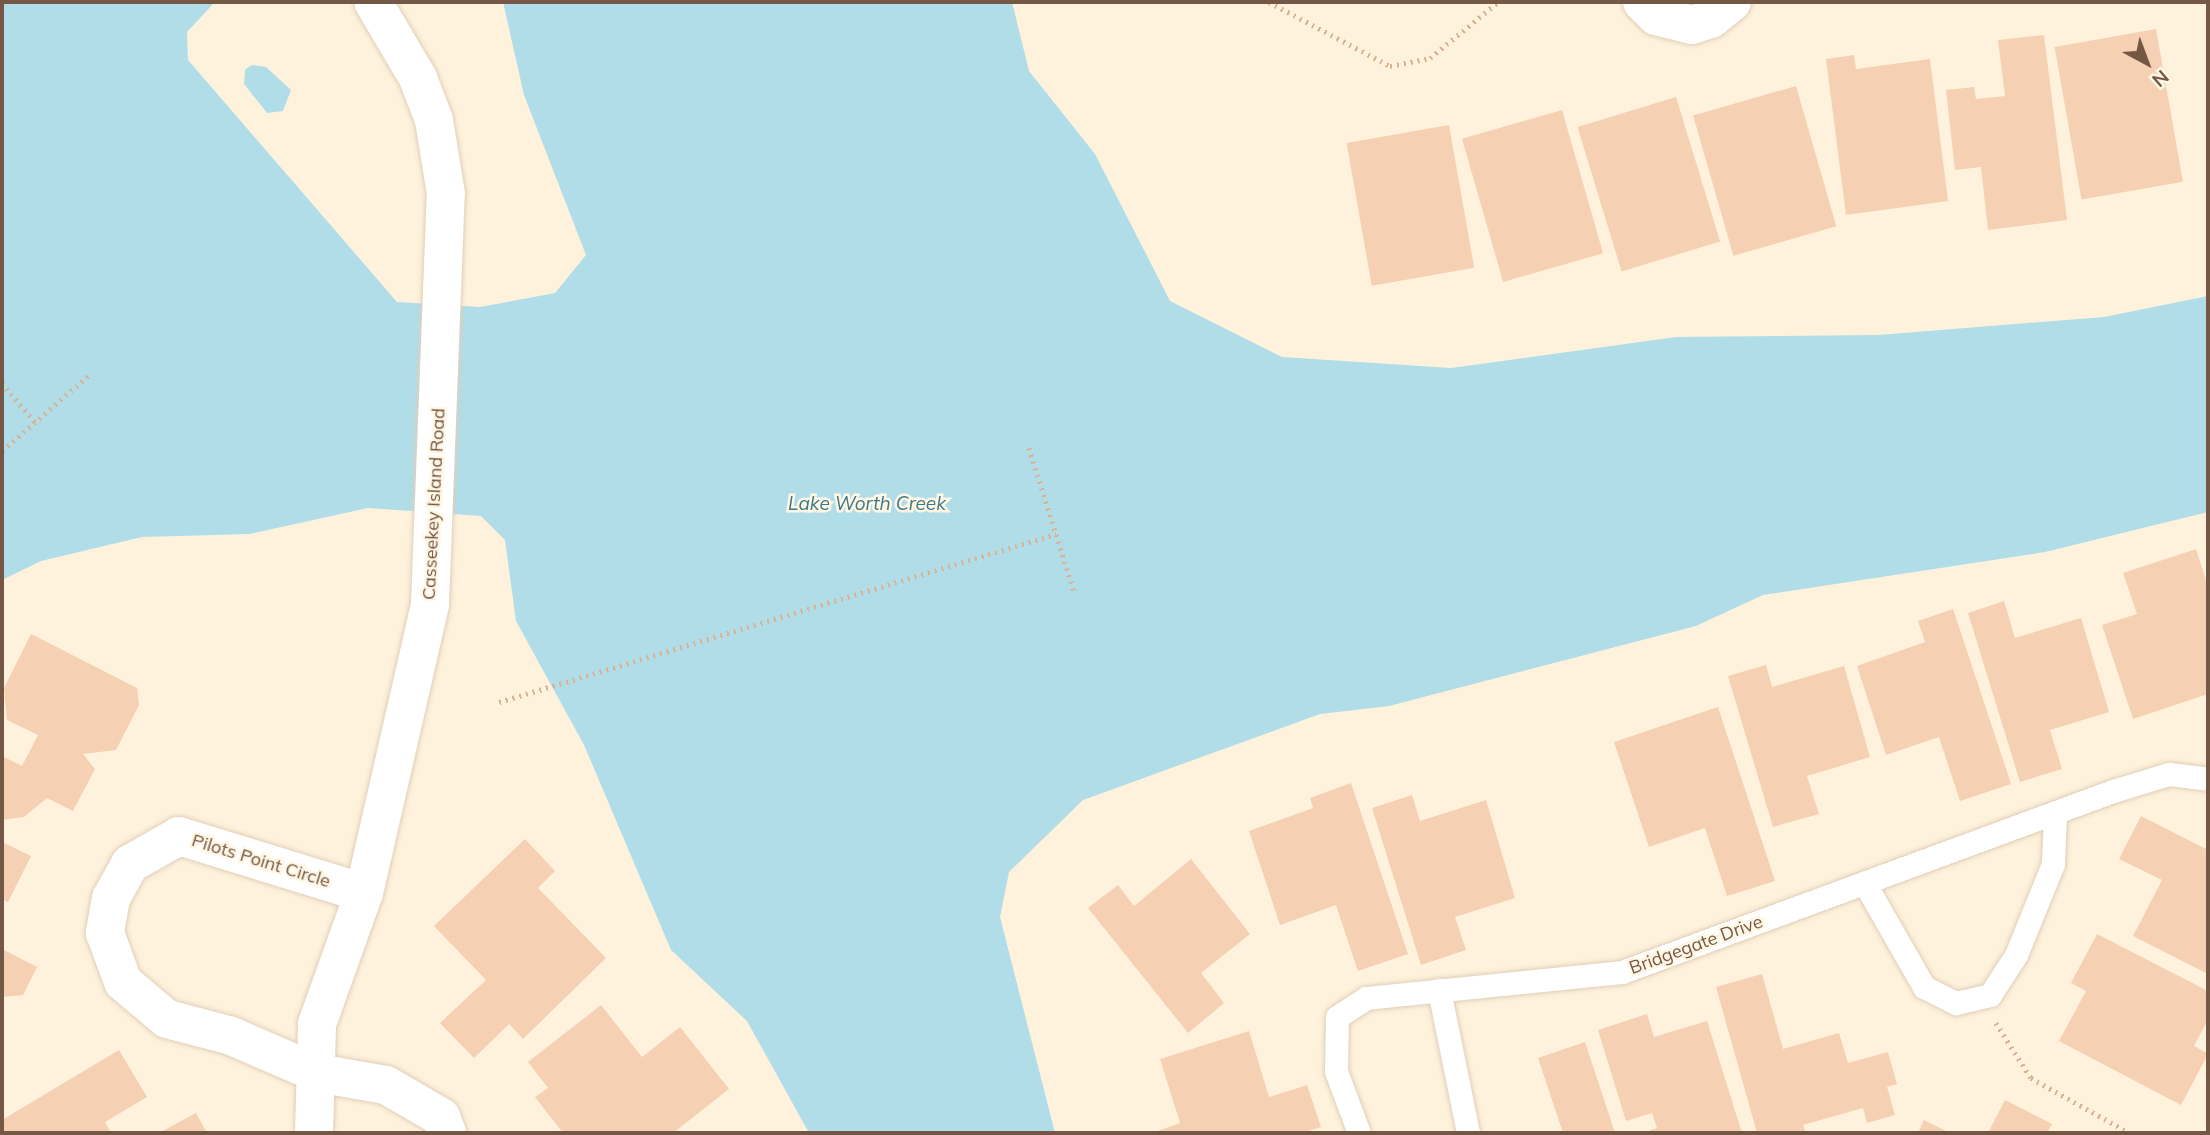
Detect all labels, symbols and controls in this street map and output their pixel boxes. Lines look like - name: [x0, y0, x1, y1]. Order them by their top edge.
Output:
- north arrow: [2112, 28, 2182, 98]
- text: N: [2147, 65, 2174, 93]
- street label: Casseekey Island Road: [418, 408, 450, 600]
- water label: Lake Worth Creek: [788, 493, 946, 515]
- street label: Pilots Point Circle: [189, 830, 333, 892]
- street label: Bridgegate Drive: [1626, 911, 1766, 979]

